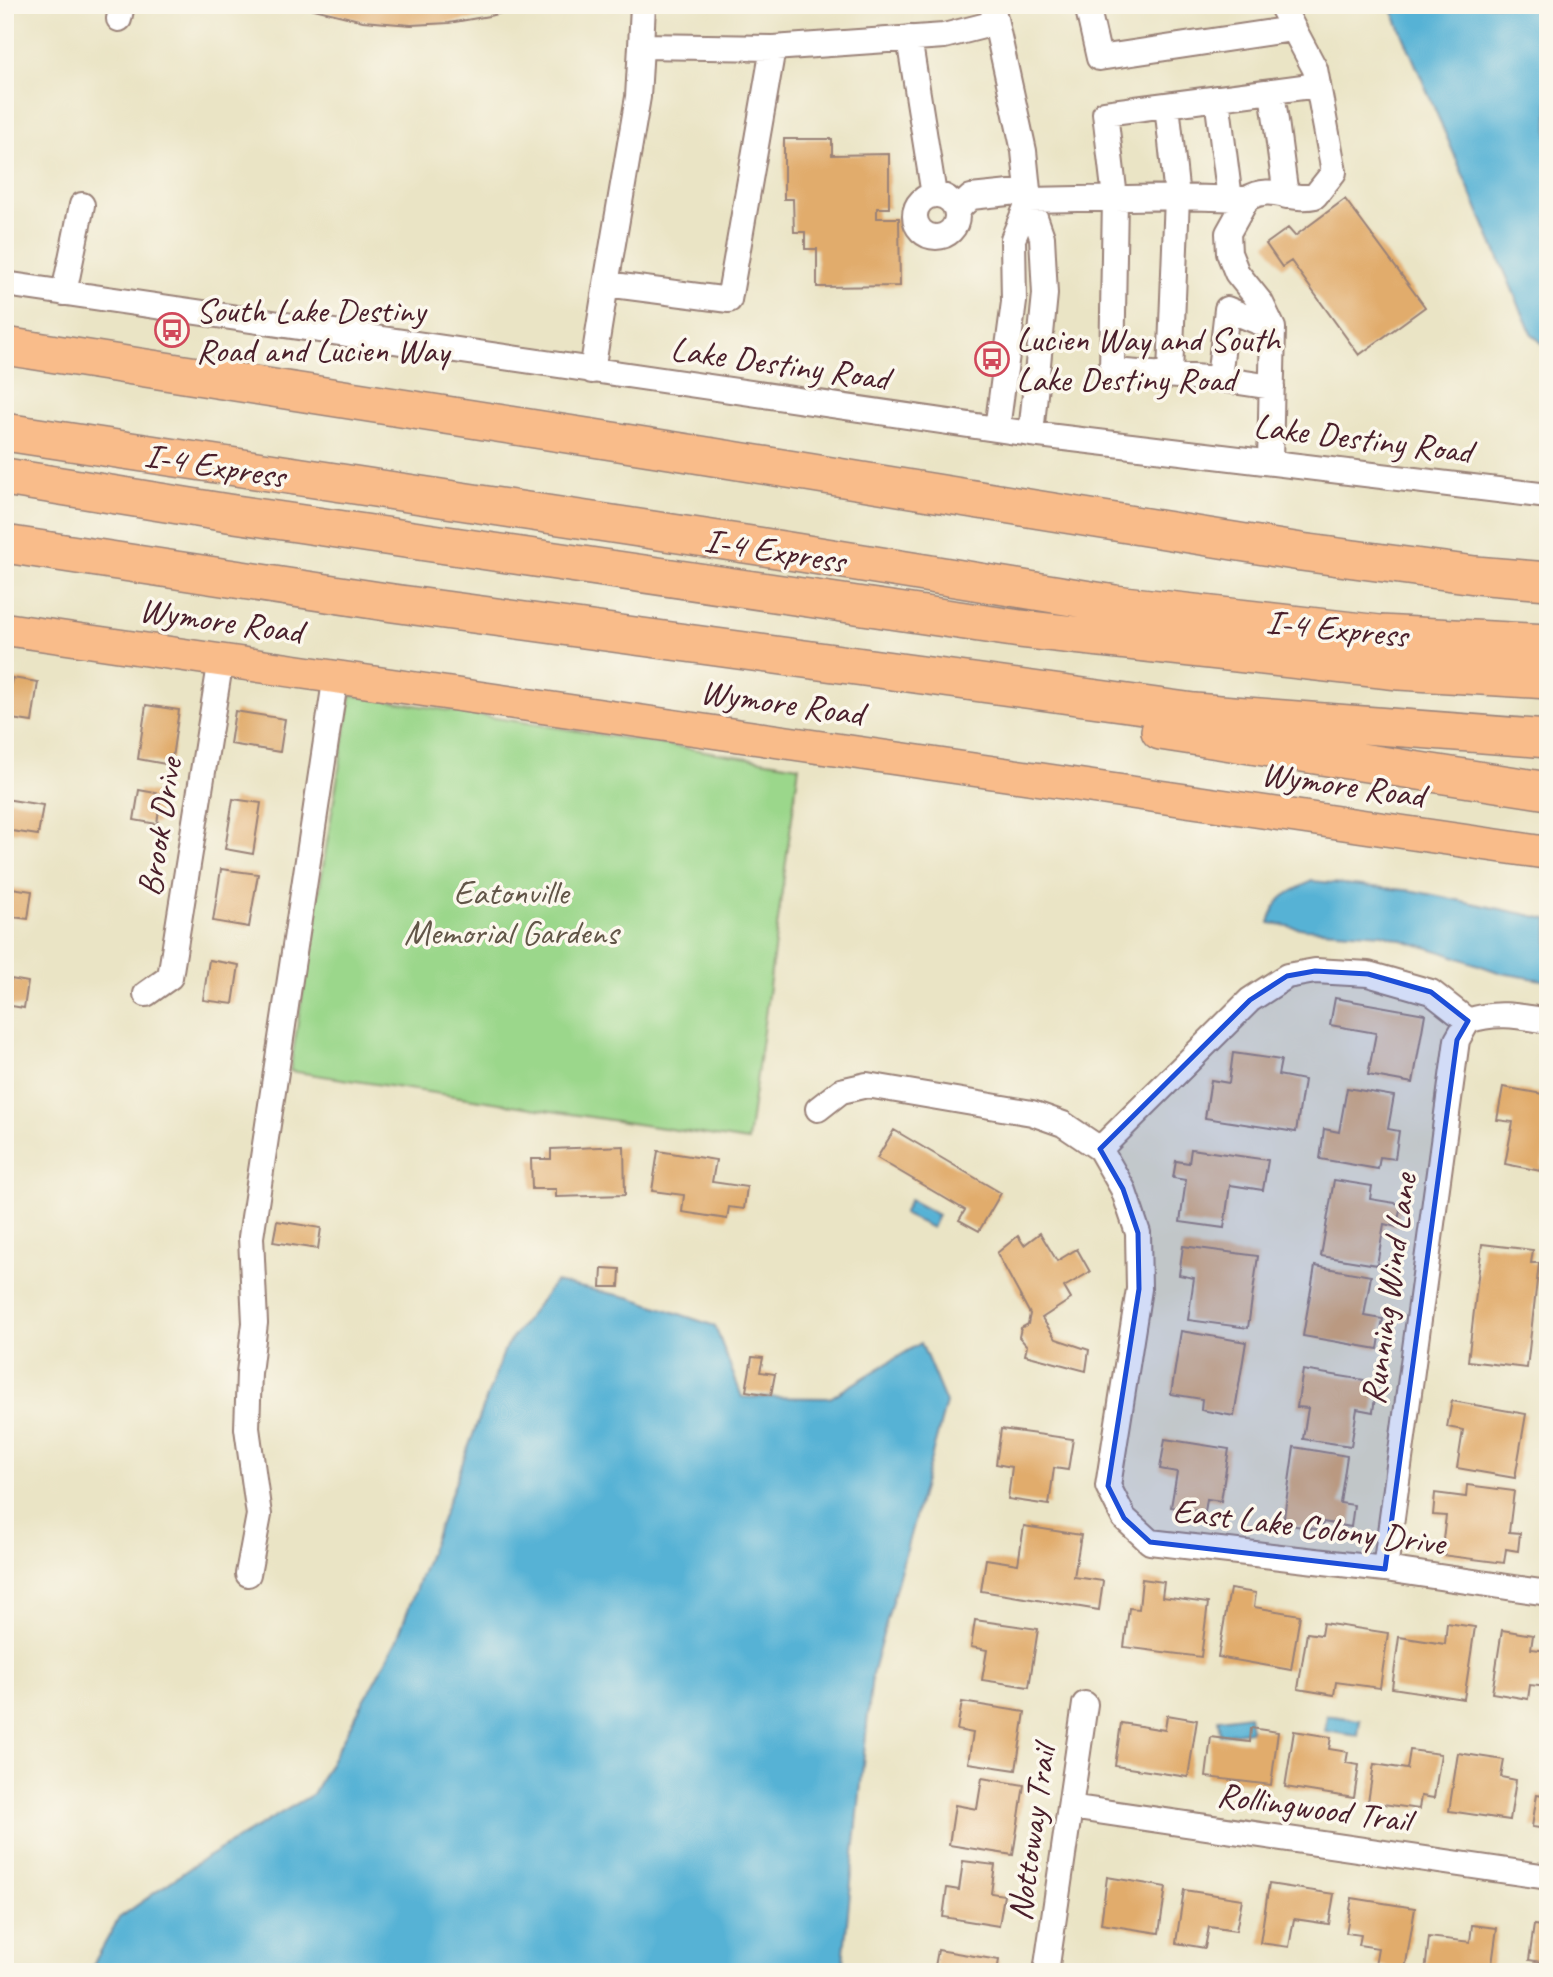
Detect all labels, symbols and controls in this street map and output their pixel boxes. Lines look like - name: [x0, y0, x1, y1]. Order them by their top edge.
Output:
- place label: South Lake Destiny Road and Lucien Way: [196, 288, 452, 373]
- bus stop icon: South Lake Destiny Road and Lucien Way: [153, 311, 191, 349]
- place label: Lucien Way and South Lake Destiny Road: [1016, 317, 1282, 402]
- street label: Lake Destiny Road: [668, 326, 897, 402]
- bus stop icon: Lucien Way and South Lake Destiny Road: [973, 340, 1011, 378]
- street label: Lake Destiny Road: [1251, 403, 1480, 475]
- street label: I-4 Express: [141, 432, 291, 499]
- street label: I-4 Express: [701, 517, 851, 584]
- street label: Wymore Road: [137, 587, 310, 655]
- street label: I-4 Express: [1264, 599, 1413, 659]
- street label: Wymore Road: [698, 669, 871, 737]
- street label: Wymore Road: [1259, 751, 1432, 819]
- street label: Brook Drive: [126, 752, 193, 899]
- park label: Eatonville Memorial Gardens: [404, 870, 621, 955]
- street label: Running Wind Lane: [1350, 1168, 1427, 1407]
- street label: East Lake Colony Drive: [1170, 1487, 1450, 1566]
- street label: Nottoway Trail: [997, 1737, 1067, 1924]
- street label: Rollingwood Trail: [1214, 1772, 1419, 1844]

